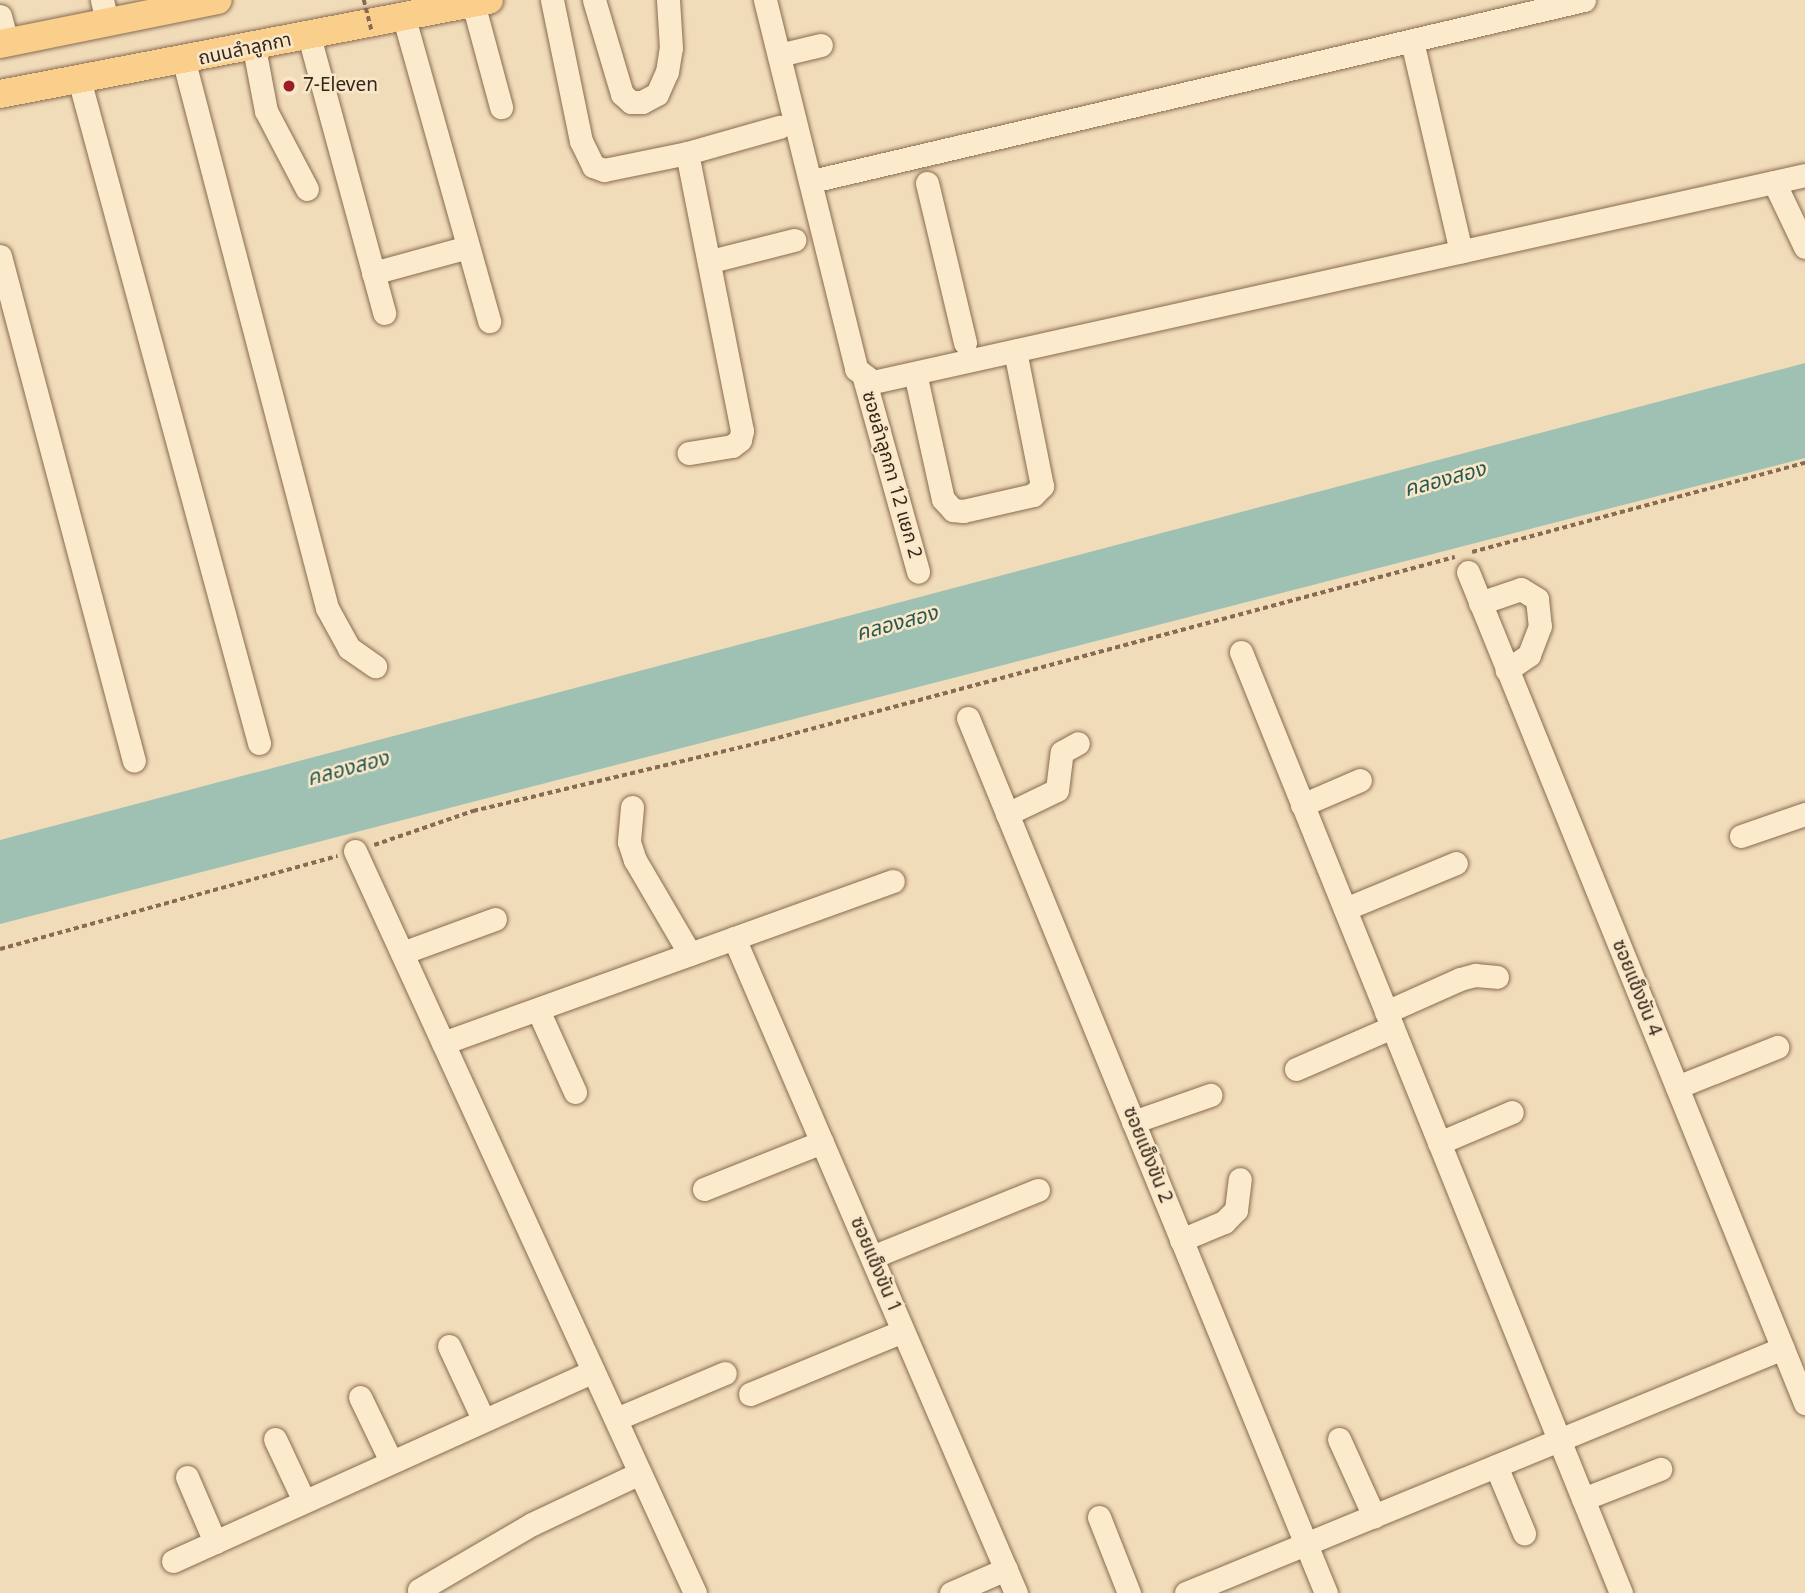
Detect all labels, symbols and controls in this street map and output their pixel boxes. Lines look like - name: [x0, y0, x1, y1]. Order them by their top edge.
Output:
- street label: ถนนลำลูกกา: [196, 29, 294, 71]
- place label: 7-Eleven: [303, 75, 378, 97]
- marker: 7-Eleven: [281, 78, 297, 94]
- street label: ซอยลําลูกกา 12 แยก 2: [856, 389, 926, 561]
- water label: คลองสอง: [1401, 457, 1489, 503]
- water label: คลองสอง: [853, 601, 941, 647]
- water label: คลองสอง: [304, 746, 392, 792]
- street label: ซอยแข็งขัน 4: [1606, 937, 1666, 1039]
- street label: ซอยแข็งขัน 2: [1117, 1104, 1177, 1206]
- street label: ซอยแข็งขัน 1: [845, 1214, 905, 1316]

